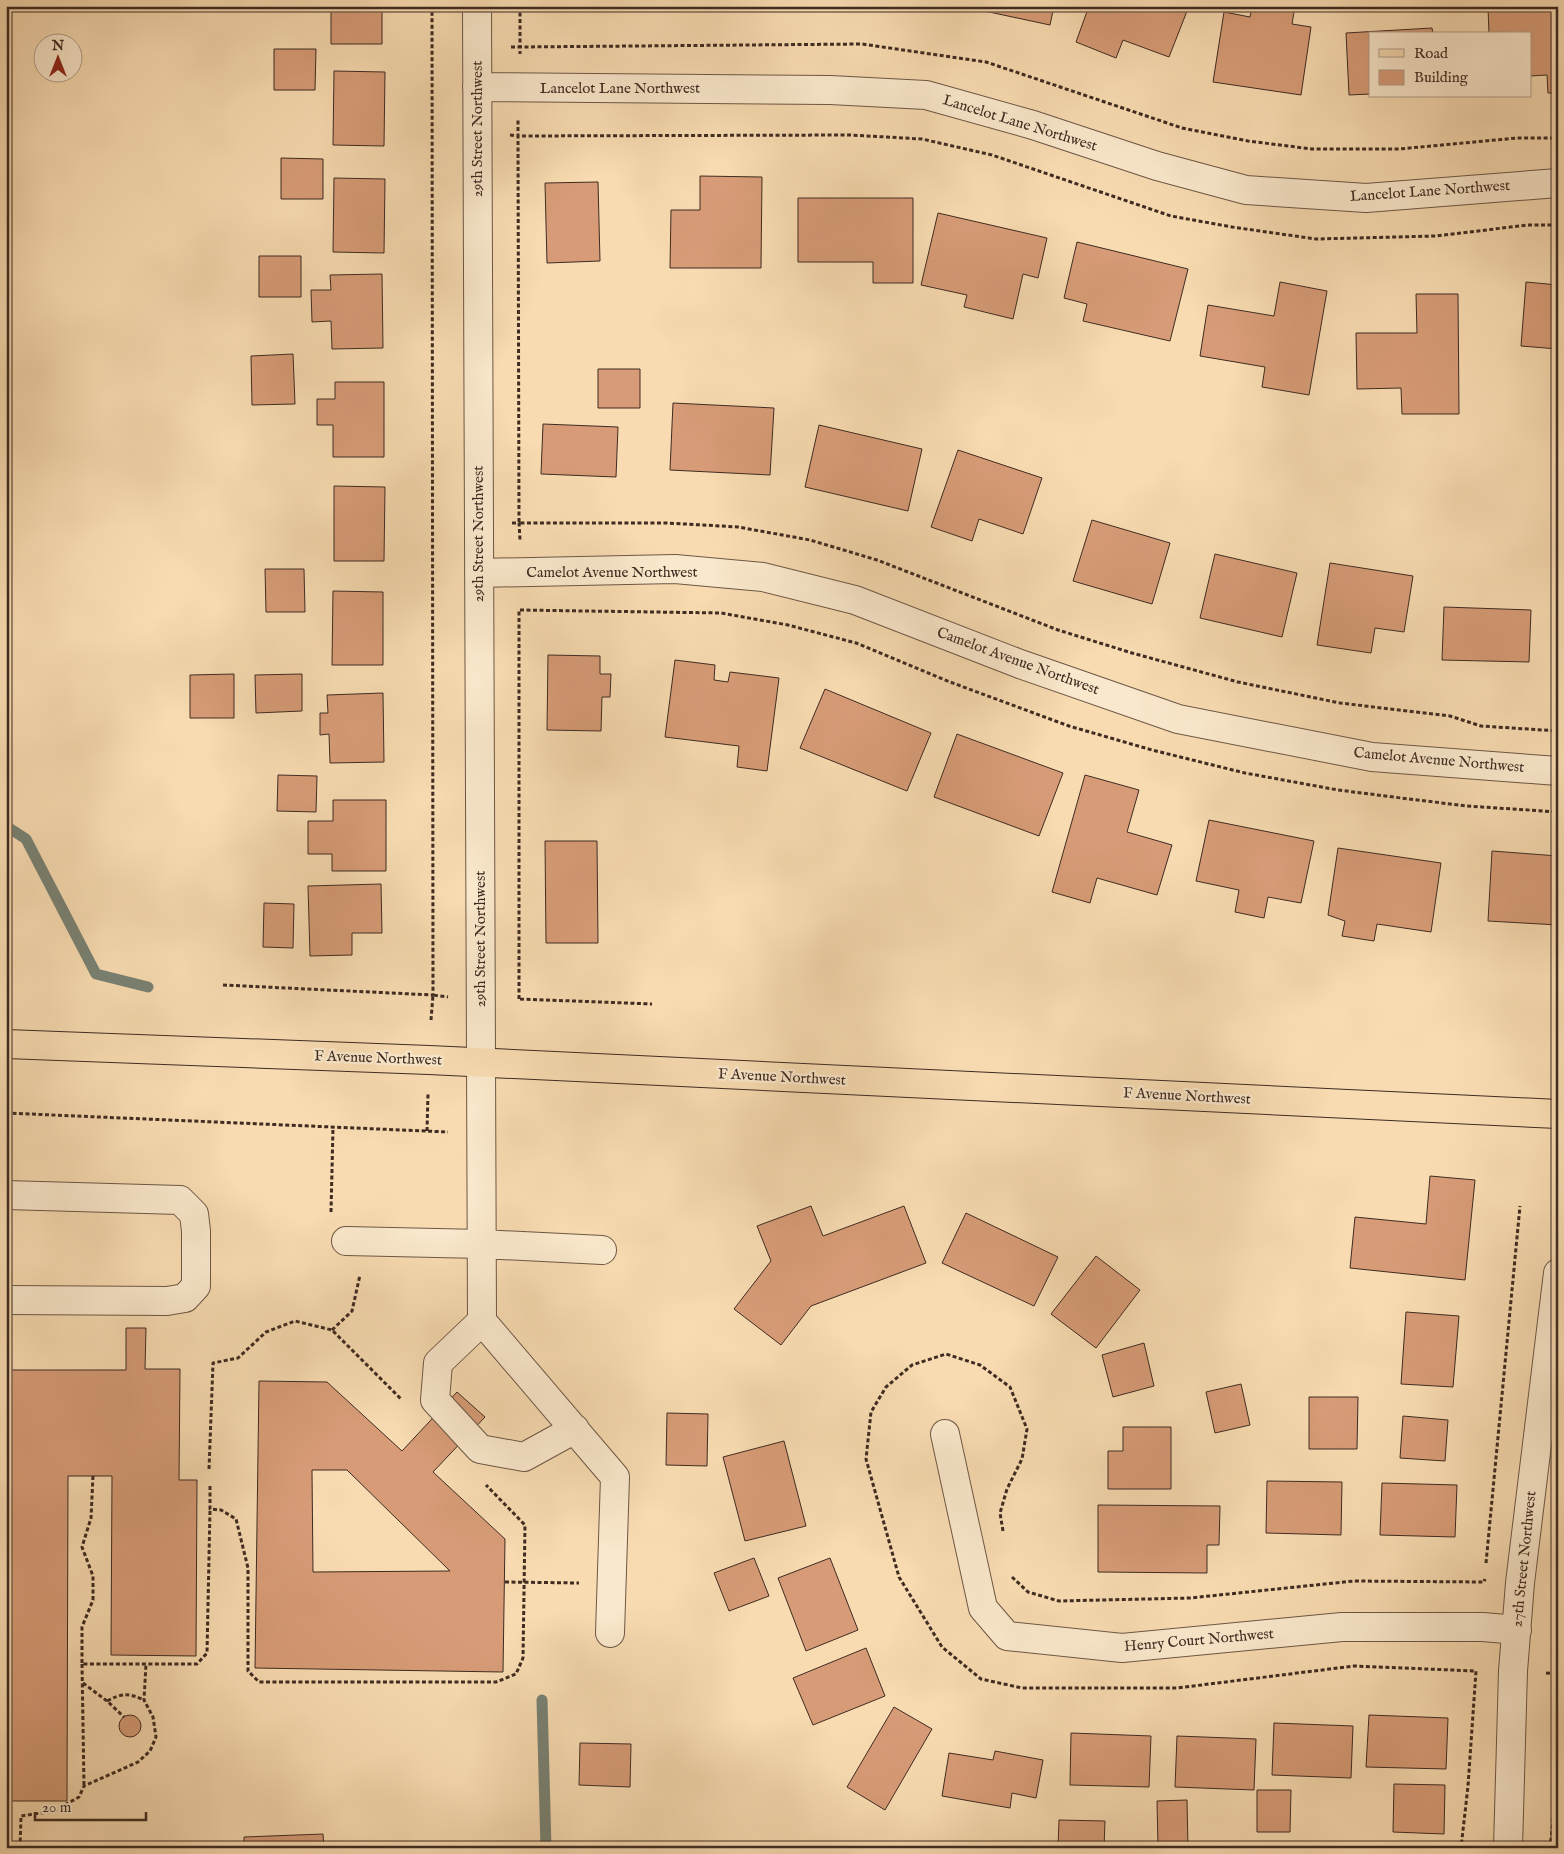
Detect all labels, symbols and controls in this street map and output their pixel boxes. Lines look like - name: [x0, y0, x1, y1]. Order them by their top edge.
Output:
- north arrow: [32, 32, 82, 82]
- legend: [1369, 32, 1532, 98]
- text: N: [51, 37, 64, 55]
- text: Road: [1414, 44, 1449, 63]
- street label: 29th Street Northwest: [468, 61, 487, 197]
- text: Building: [1414, 68, 1469, 87]
- street label: Lancelot Lane Northwest: [540, 79, 700, 98]
- street label: Lancelot Lane Northwest: [941, 90, 1099, 156]
- street label: Lancelot Lane Northwest: [1349, 176, 1511, 206]
- street label: 29th Street Northwest: [469, 466, 488, 602]
- street label: Camelot Avenue Northwest: [526, 563, 698, 582]
- street label: Camelot Avenue Northwest: [934, 623, 1102, 699]
- street label: Camelot Avenue Northwest: [1353, 743, 1525, 777]
- street label: 29th Street Northwest: [471, 871, 490, 1007]
- street label: F Avenue Northwest: [314, 1046, 442, 1070]
- street label: F Avenue Northwest: [718, 1064, 846, 1090]
- street label: F Avenue Northwest: [1123, 1083, 1251, 1109]
- street label: 27th Street Northwest: [1507, 1490, 1541, 1628]
- street label: Henry Court Northwest: [1123, 1624, 1275, 1656]
- scale bar: [35, 1789, 146, 1821]
- text: 20 m: [42, 1798, 72, 1817]

